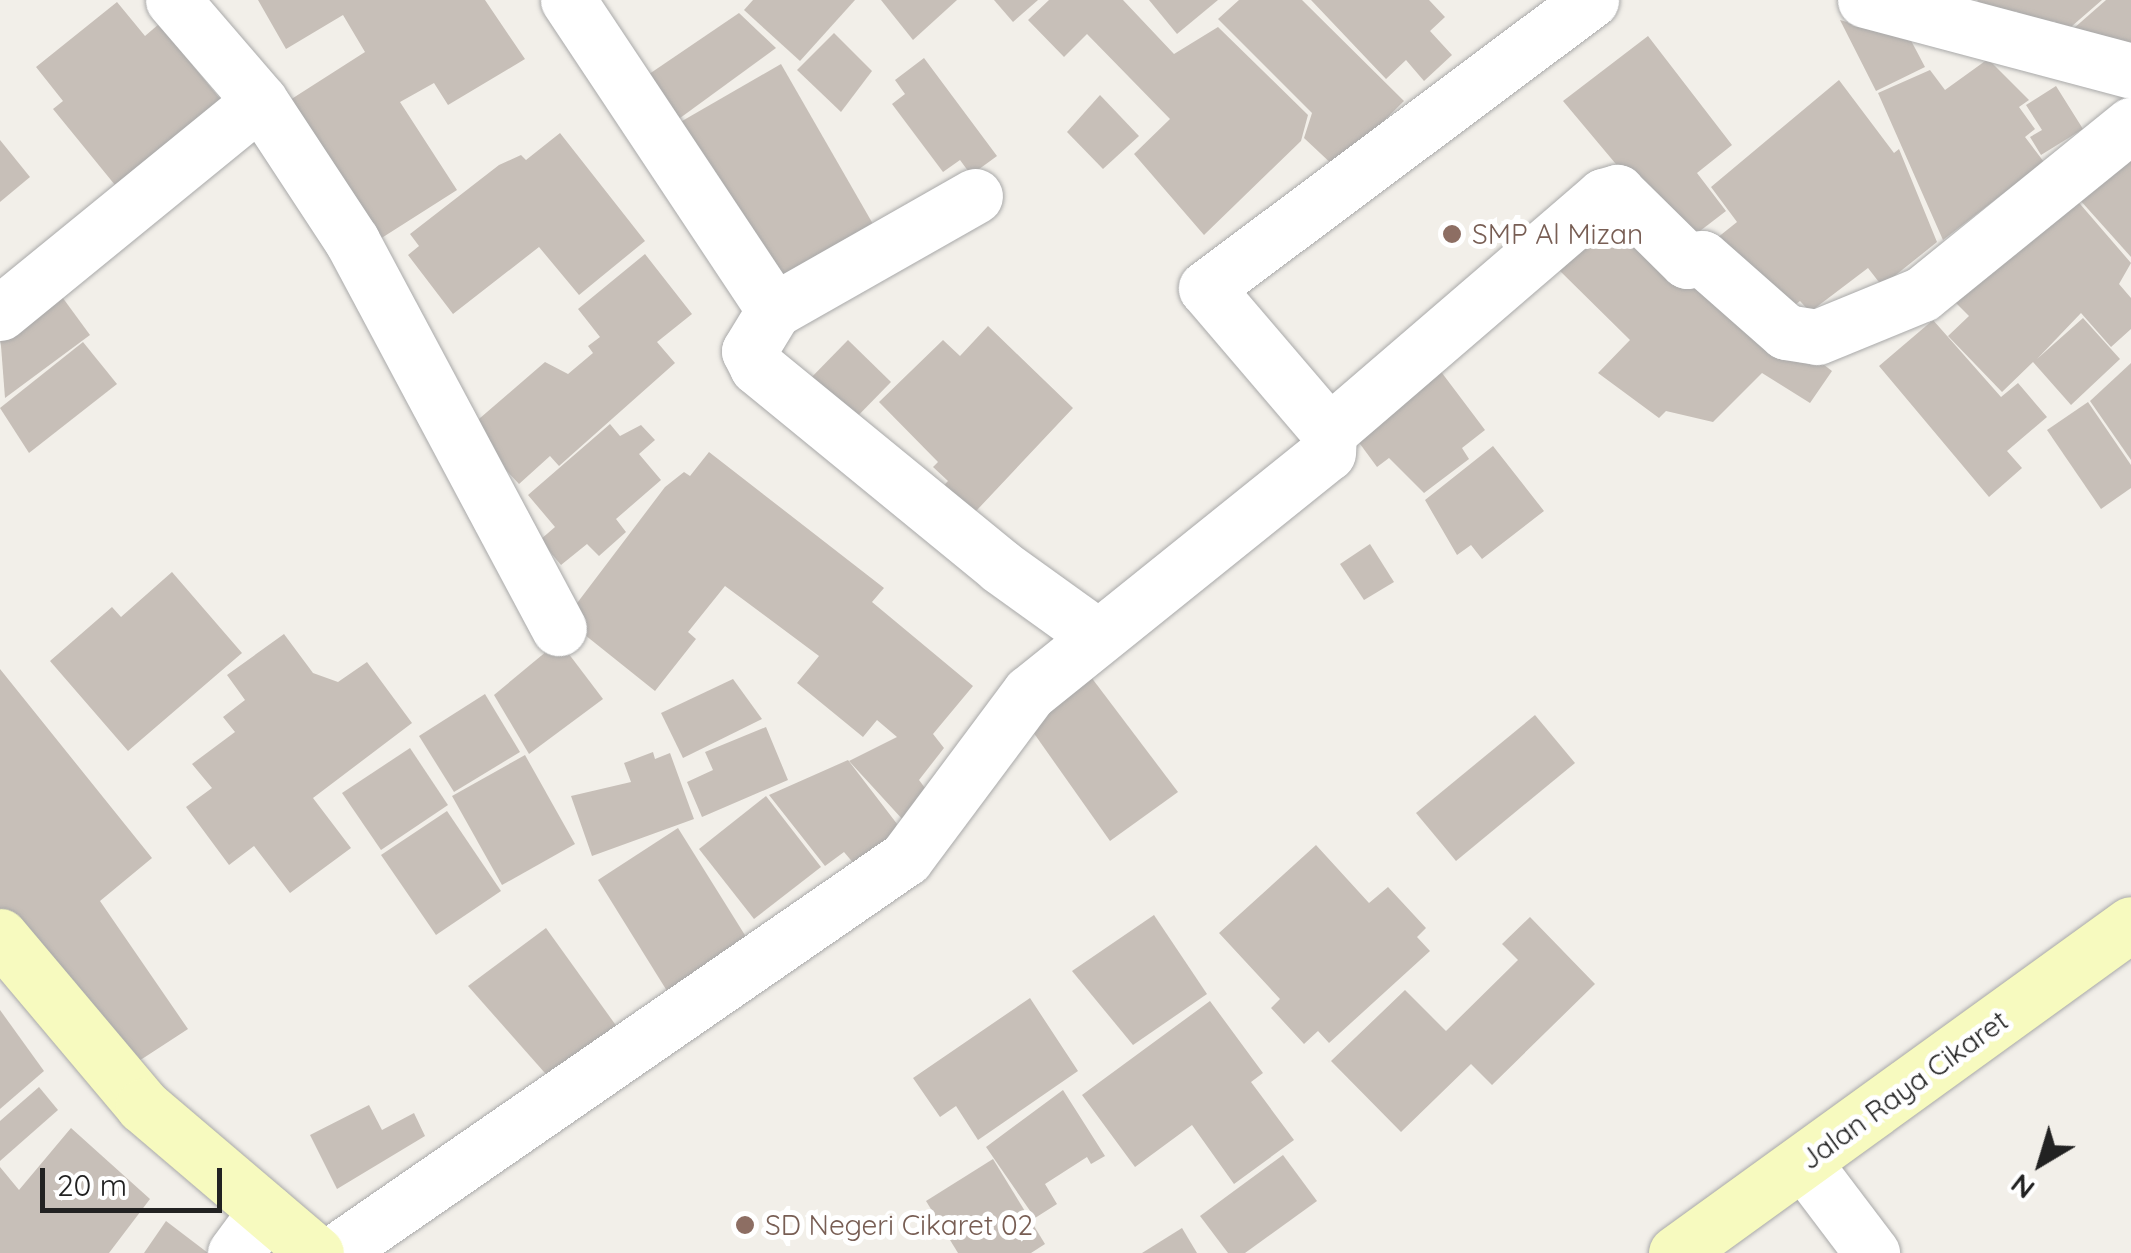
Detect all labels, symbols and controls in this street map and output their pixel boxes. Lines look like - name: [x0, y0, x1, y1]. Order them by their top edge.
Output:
- place label: SMP Al Mizan: [1472, 217, 1643, 251]
- marker: SMP Al Mizan: [1441, 223, 1463, 245]
- street label: Jalan Raya Cikaret: [1794, 1003, 2014, 1177]
- north arrow: [1991, 1113, 2091, 1213]
- scale bar: [45, 1148, 228, 1210]
- text: 20 m: [57, 1166, 127, 1204]
- text: N: [2003, 1167, 2041, 1207]
- place label: SD Negeri Cikaret 02: [765, 1208, 1033, 1242]
- marker: SD Negeri Cikaret 02: [734, 1214, 756, 1236]

